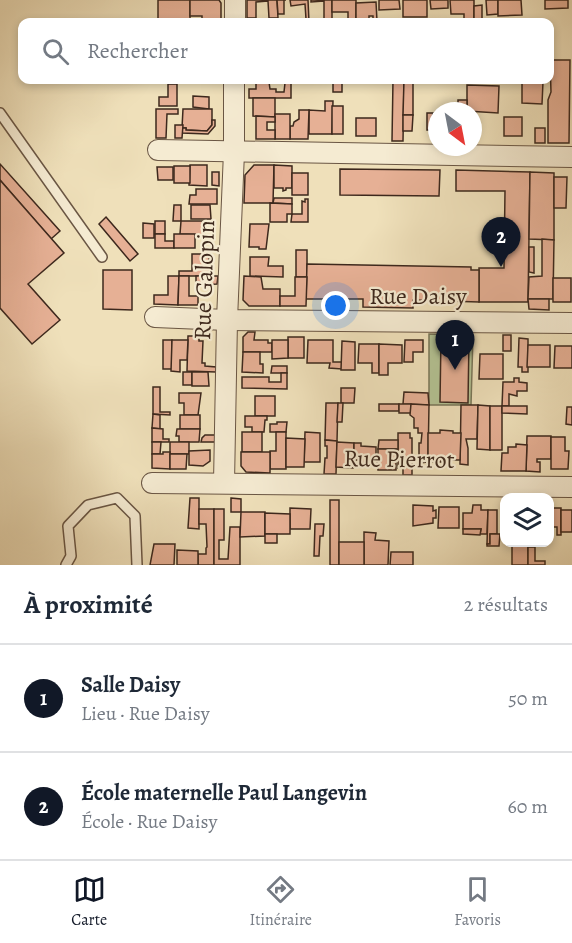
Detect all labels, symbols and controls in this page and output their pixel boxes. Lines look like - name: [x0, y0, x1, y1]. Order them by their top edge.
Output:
- search box: [18, 18, 554, 84]
- icon: search: [39, 35, 72, 68]
- text: Rechercher: [87, 36, 188, 66]
- north arrow: [428, 102, 482, 156]
- pin: 2: [482, 218, 520, 267]
- street label: Rue Galopin: [186, 220, 222, 340]
- street label: Rue Daisy: [369, 280, 467, 312]
- your location: [321, 291, 350, 320]
- pin: 1: [436, 320, 474, 370]
- street label: Rue Pierrot: [343, 442, 455, 476]
- map controls: [500, 493, 554, 547]
- button: layers: [500, 493, 554, 547]
- text: À proximité: [24, 587, 153, 622]
- text: 2 résultats: [464, 591, 548, 618]
- text: Salle Daisy: [81, 670, 180, 700]
- text: 1: [40, 685, 47, 712]
- text: 50 m: [508, 685, 548, 712]
- text: Lieu · Rue Daisy: [81, 700, 210, 727]
- text: École maternelle Paul Langevin: [81, 778, 367, 808]
- text: 2: [39, 793, 48, 820]
- text: 60 m: [508, 793, 548, 820]
- text: École · Rue Daisy: [81, 808, 218, 835]
- tab: Carte: [71, 873, 107, 931]
- tab: Itinéraire: [249, 873, 312, 931]
- tab: Favoris: [454, 873, 501, 931]

